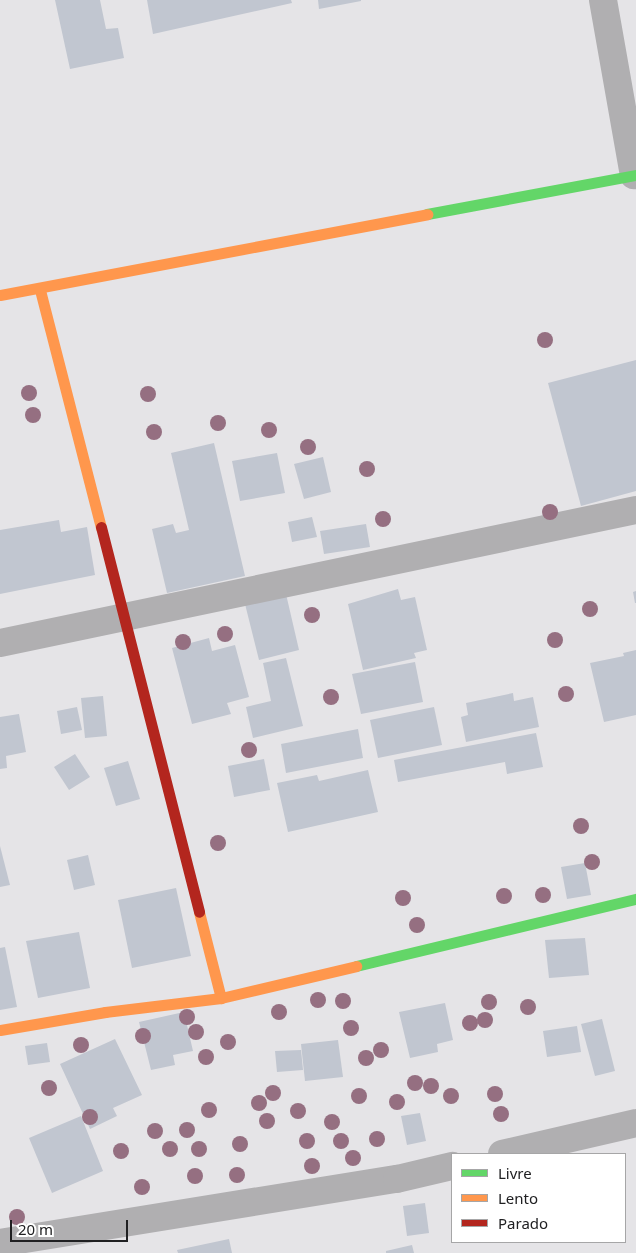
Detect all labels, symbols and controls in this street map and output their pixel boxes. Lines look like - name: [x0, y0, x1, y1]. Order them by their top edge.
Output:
- legend: [451, 1153, 626, 1243]
- text: Livre: [498, 1163, 532, 1183]
- text: Lento: [498, 1188, 538, 1208]
- scale bar: [12, 1210, 130, 1242]
- text: Parado: [498, 1213, 548, 1233]
- text: 20 m: [18, 1219, 53, 1239]

